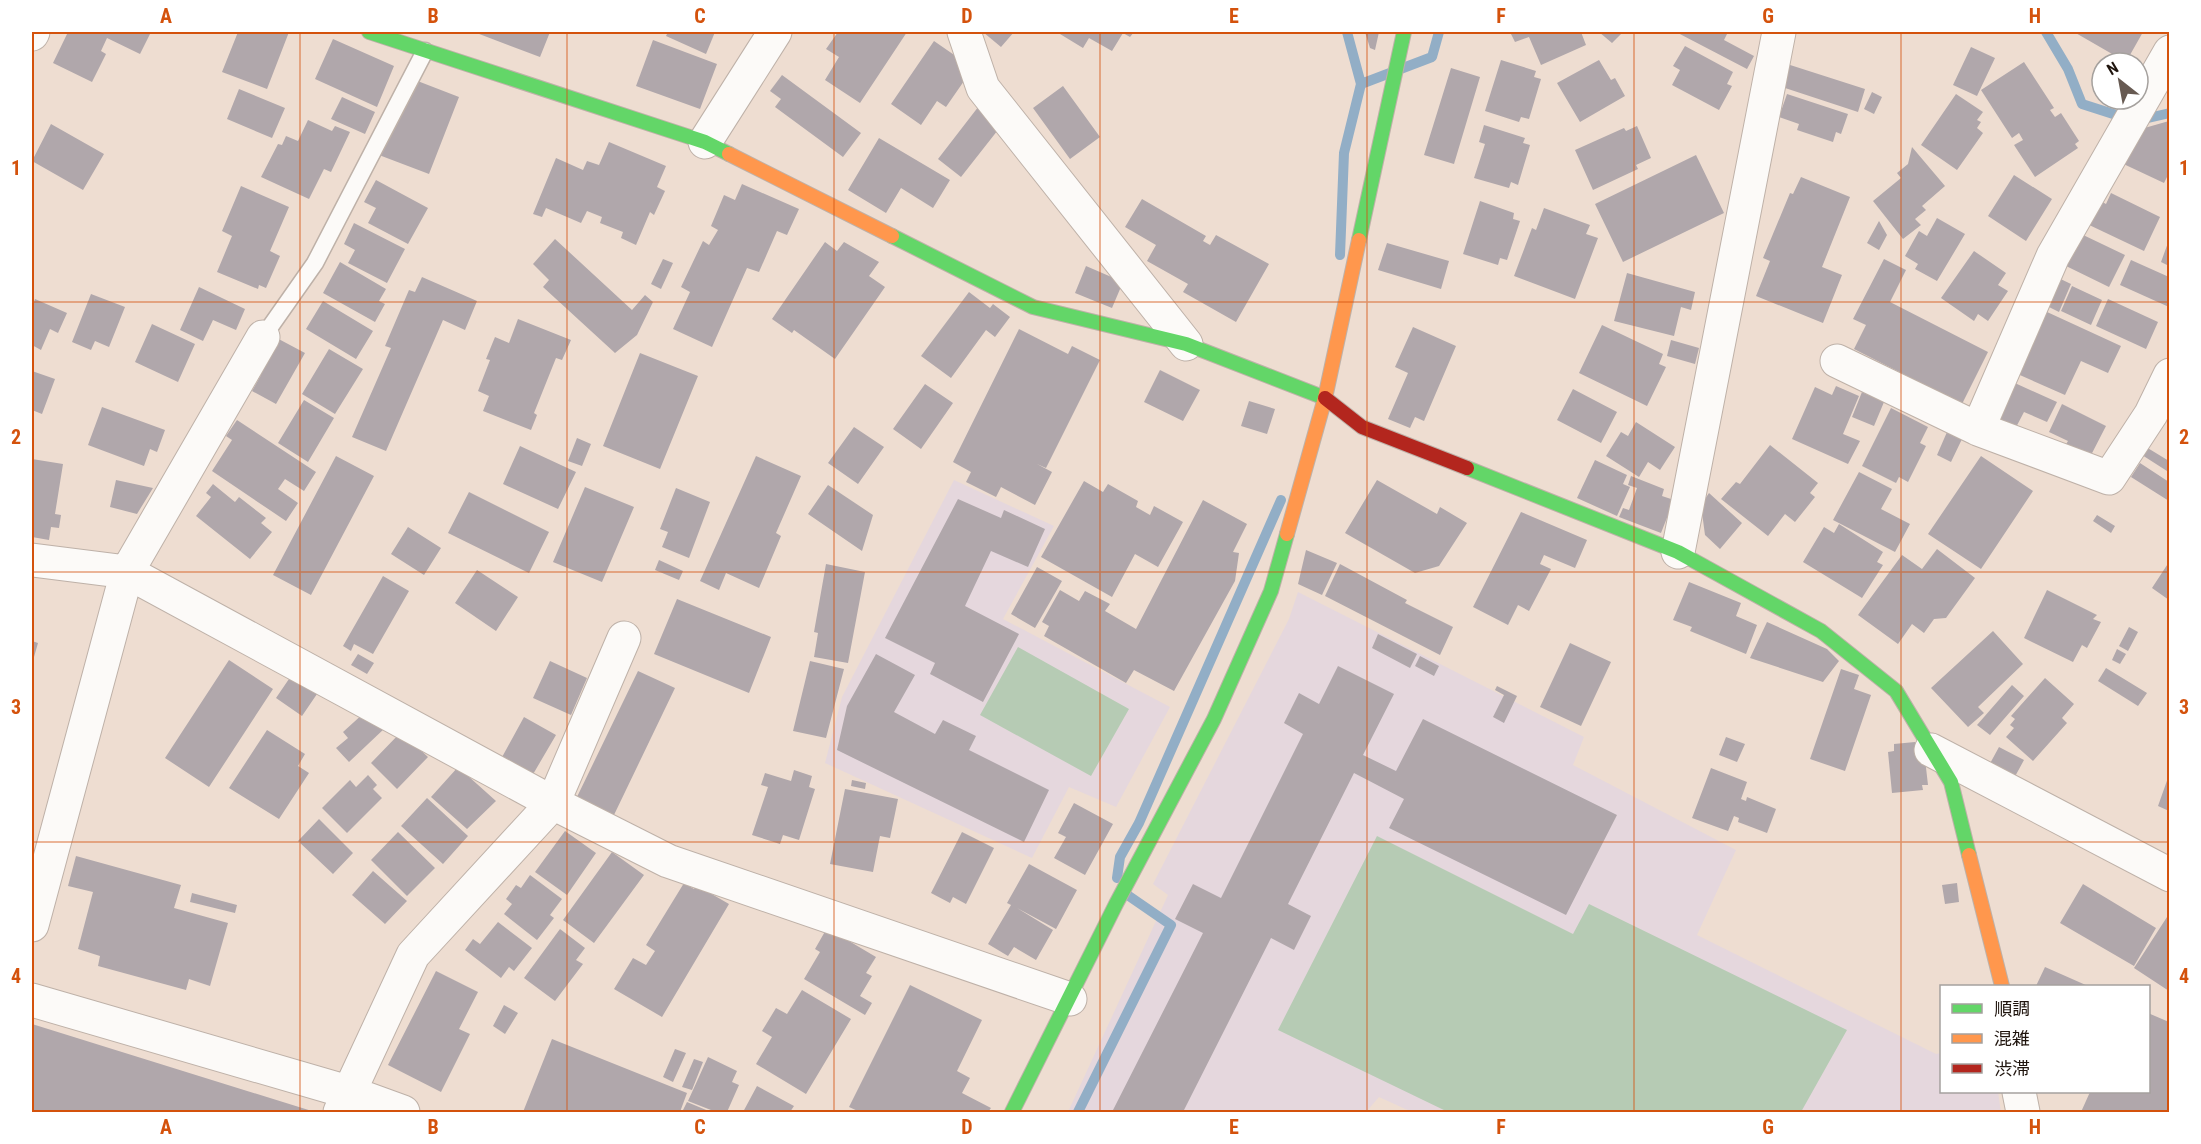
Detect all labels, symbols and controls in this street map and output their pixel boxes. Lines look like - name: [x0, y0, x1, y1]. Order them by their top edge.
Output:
- text: A: [160, 4, 172, 28]
- text: B: [427, 4, 439, 28]
- text: C: [694, 4, 706, 28]
- text: D: [961, 4, 973, 28]
- text: E: [1229, 4, 1239, 28]
- text: F: [1496, 4, 1506, 28]
- text: G: [1762, 4, 1774, 28]
- text: H: [2029, 4, 2041, 28]
- north arrow: [2090, 51, 2150, 111]
- text: N: [2103, 58, 2122, 79]
- text: 1: [11, 156, 21, 180]
- text: 1: [2179, 156, 2189, 180]
- text: 2: [11, 425, 21, 449]
- text: 2: [2179, 425, 2189, 449]
- text: 3: [11, 695, 21, 719]
- text: 3: [2179, 695, 2189, 719]
- text: 4: [11, 964, 21, 988]
- text: 4: [2179, 964, 2189, 988]
- legend: [1940, 985, 2150, 1093]
- text: 順調: [1994, 998, 2030, 1019]
- text: 混雑: [1994, 1028, 2030, 1049]
- text: 渋滞: [1994, 1058, 2030, 1079]
- text: A: [160, 1115, 172, 1139]
- text: B: [427, 1115, 439, 1139]
- text: C: [694, 1115, 706, 1139]
- text: D: [961, 1115, 973, 1139]
- text: E: [1229, 1115, 1239, 1139]
- text: F: [1496, 1115, 1506, 1139]
- text: G: [1762, 1115, 1774, 1139]
- text: H: [2029, 1115, 2041, 1139]

